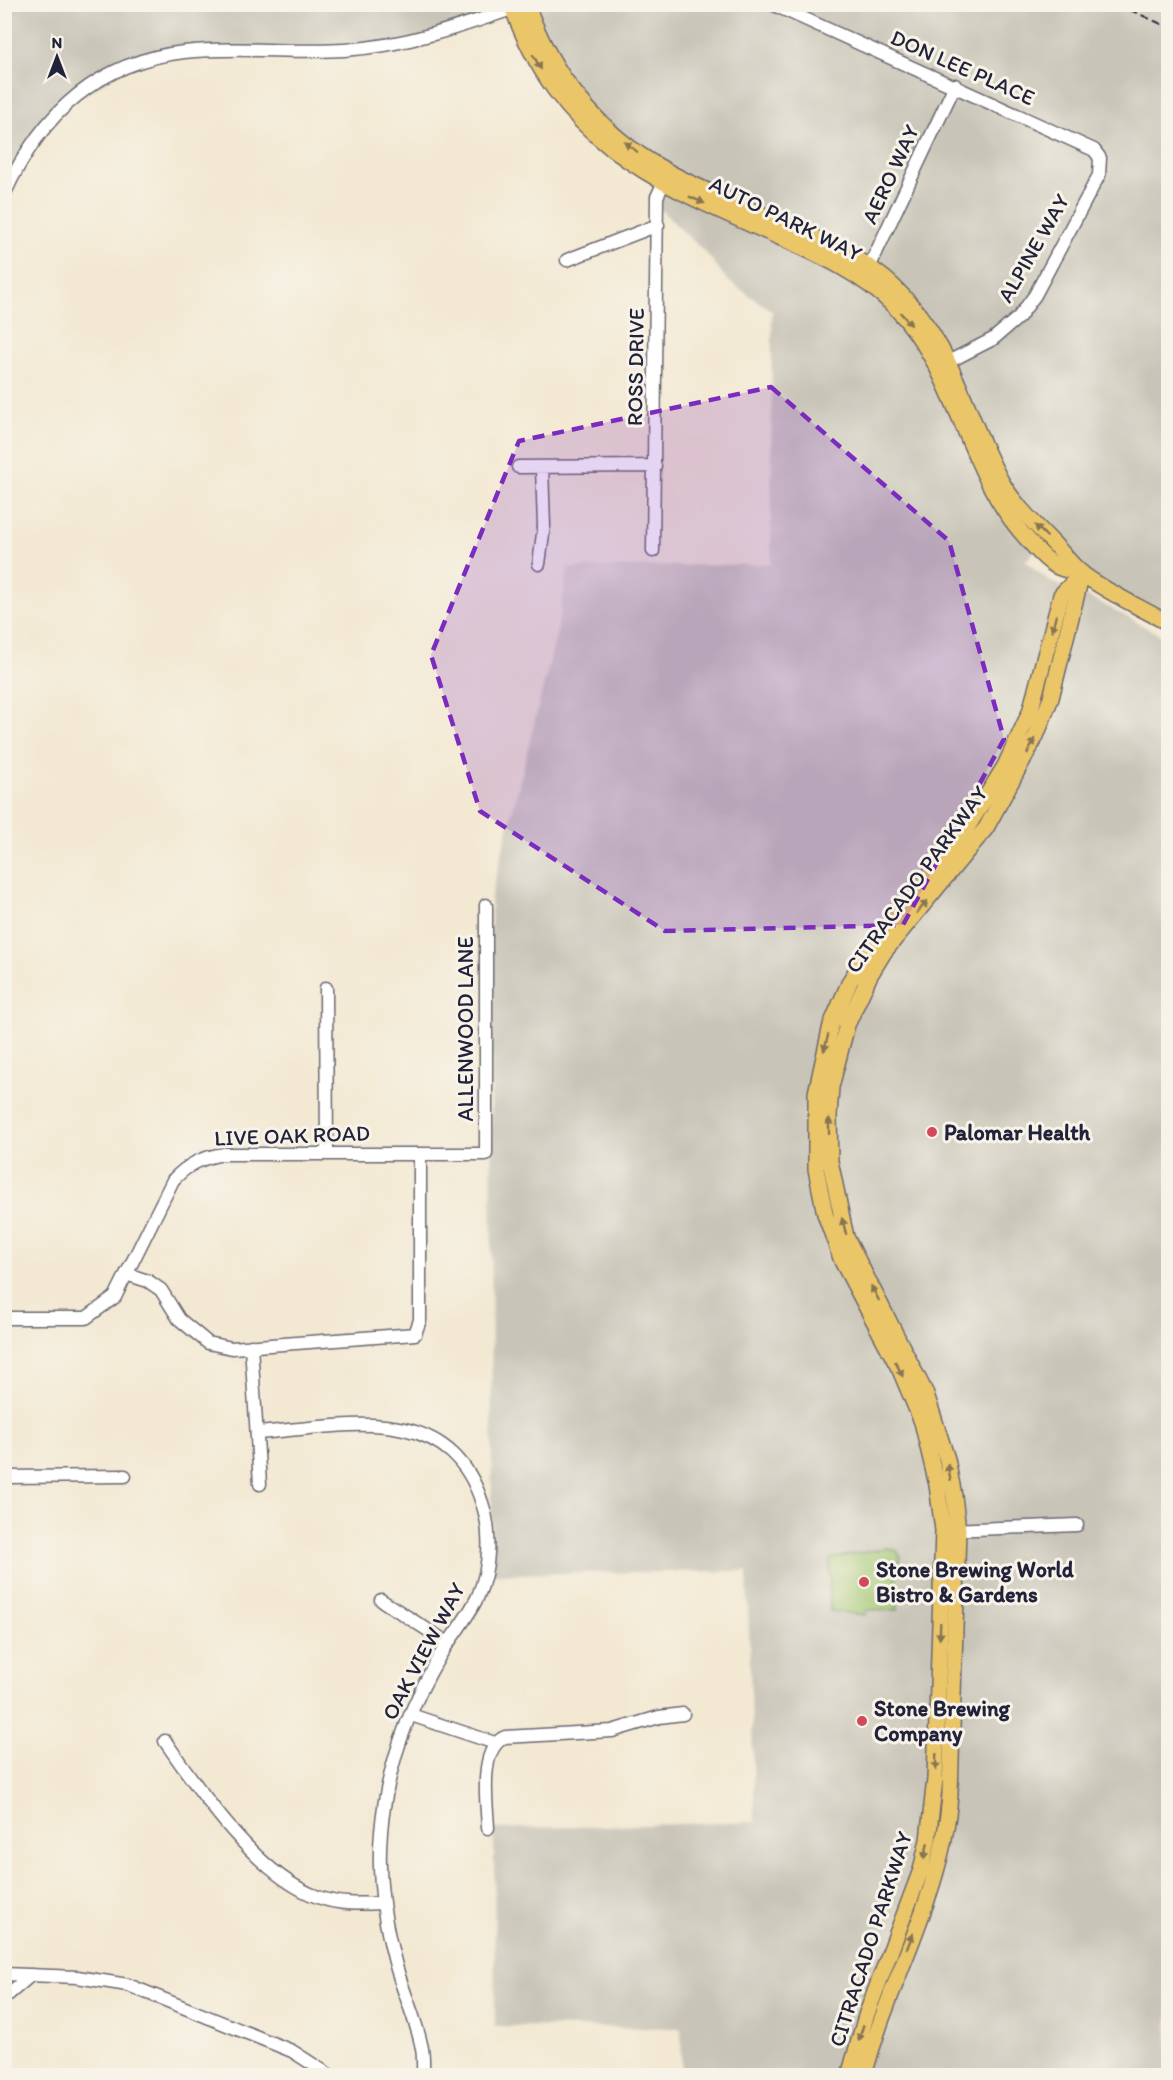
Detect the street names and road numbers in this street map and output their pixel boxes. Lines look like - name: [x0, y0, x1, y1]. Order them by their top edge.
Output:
- street label: DON LEE PLACE: [886, 24, 1039, 111]
- street label: AERO WAY: [856, 120, 925, 228]
- street label: AUTO PARK WAY: [705, 170, 867, 267]
- street label: ALPINE WAY: [992, 189, 1076, 307]
- street label: ROSS DRIVE: [621, 308, 650, 426]
- street label: CITRACADO PARKWAY: [839, 780, 994, 978]
- street label: ALLENWOOD LANE: [452, 936, 479, 1122]
- street label: LIVE OAK ROAD: [214, 1119, 370, 1152]
- street label: OAK VIEW WAY: [376, 1578, 471, 1724]
- street label: CITRACADO PARKWAY: [823, 1828, 918, 2050]

